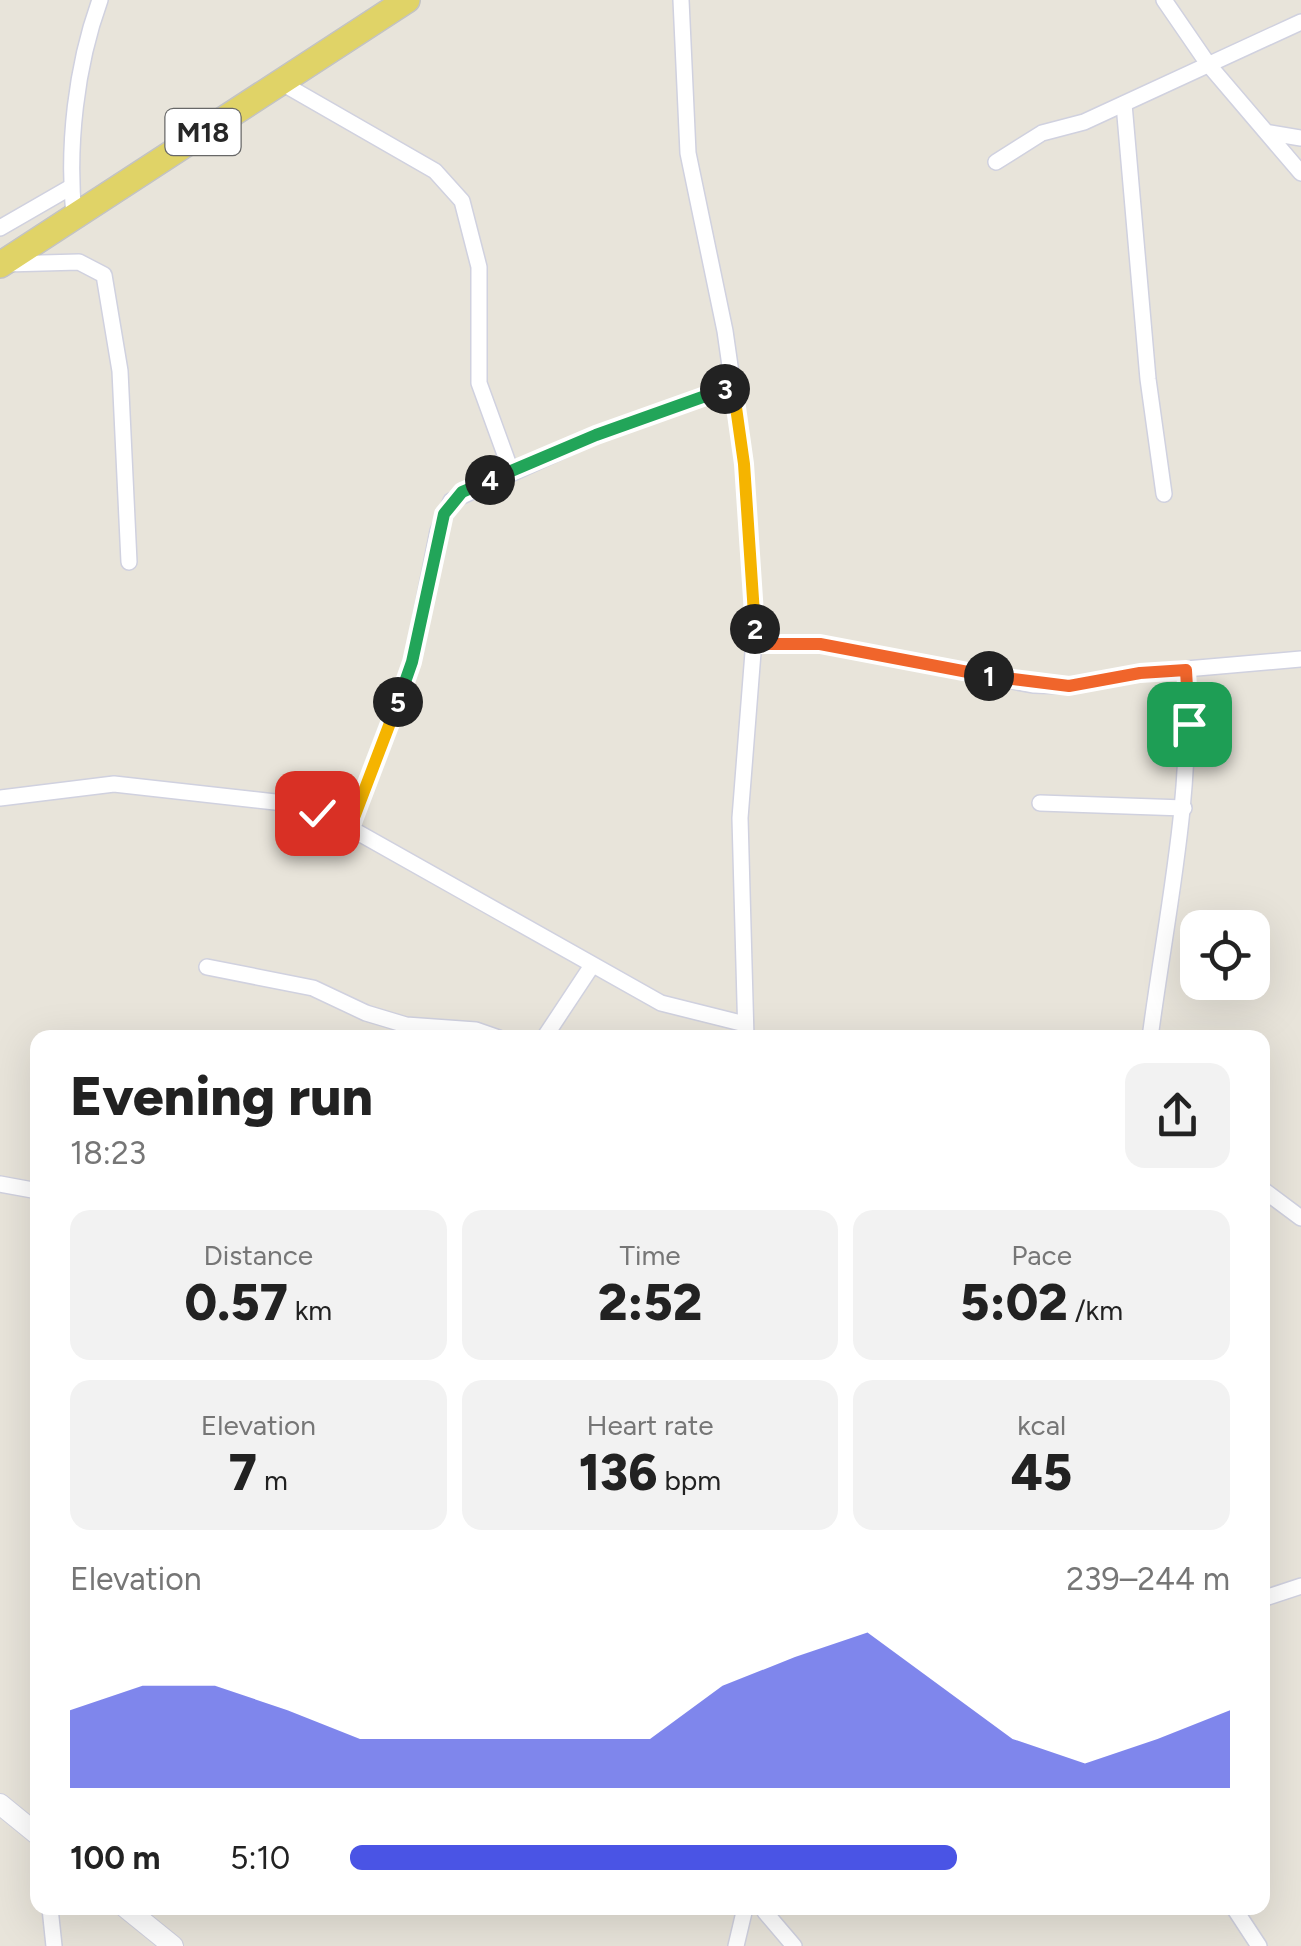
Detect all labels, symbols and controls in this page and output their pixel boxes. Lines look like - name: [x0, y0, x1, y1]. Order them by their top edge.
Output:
- road number: M18: [166, 109, 240, 155]
- pin: 3: [700, 364, 750, 414]
- text: 3: [717, 372, 733, 406]
- pin: 4: [465, 455, 515, 505]
- text: 4: [481, 463, 499, 497]
- pin: 2: [730, 604, 780, 654]
- text: 2: [747, 612, 763, 646]
- pin: 1: [964, 651, 1014, 701]
- text: 1: [983, 659, 995, 693]
- pin: 5: [373, 677, 423, 727]
- pin: [1147, 682, 1232, 767]
- text: 5: [390, 685, 406, 719]
- icon: arrive: [1162, 697, 1217, 752]
- pin: [275, 771, 360, 856]
- icon: check: [290, 786, 345, 841]
- map controls: [1180, 910, 1270, 1000]
- button: locate: [1180, 910, 1270, 1000]
- text: Evening run: [70, 1063, 373, 1129]
- button: share: [1125, 1063, 1230, 1168]
- text: 18:23: [70, 1134, 146, 1172]
- text: Distance: [203, 1238, 313, 1272]
- text: Time: [619, 1238, 681, 1272]
- text: Pace: [1011, 1238, 1072, 1272]
- text: 0.57: [184, 1272, 288, 1333]
- text: 2:52: [598, 1272, 702, 1333]
- text: 5:02: [960, 1272, 1068, 1333]
- text: km: [288, 1293, 332, 1327]
- text: /km: [1068, 1293, 1123, 1327]
- text: Elevation: [201, 1408, 316, 1442]
- text: Heart rate: [586, 1408, 714, 1442]
- text: kcal: [1017, 1408, 1066, 1442]
- text: 7: [229, 1442, 257, 1503]
- text: 136: [579, 1442, 657, 1503]
- text: 45: [1011, 1442, 1072, 1503]
- text: m: [257, 1463, 288, 1497]
- text: bpm: [657, 1463, 721, 1497]
- text: Elevation: [70, 1560, 202, 1598]
- text: 239–244 m: [1066, 1560, 1230, 1598]
- text: 100 m: [70, 1839, 161, 1877]
- text: 5:10: [230, 1839, 290, 1877]

